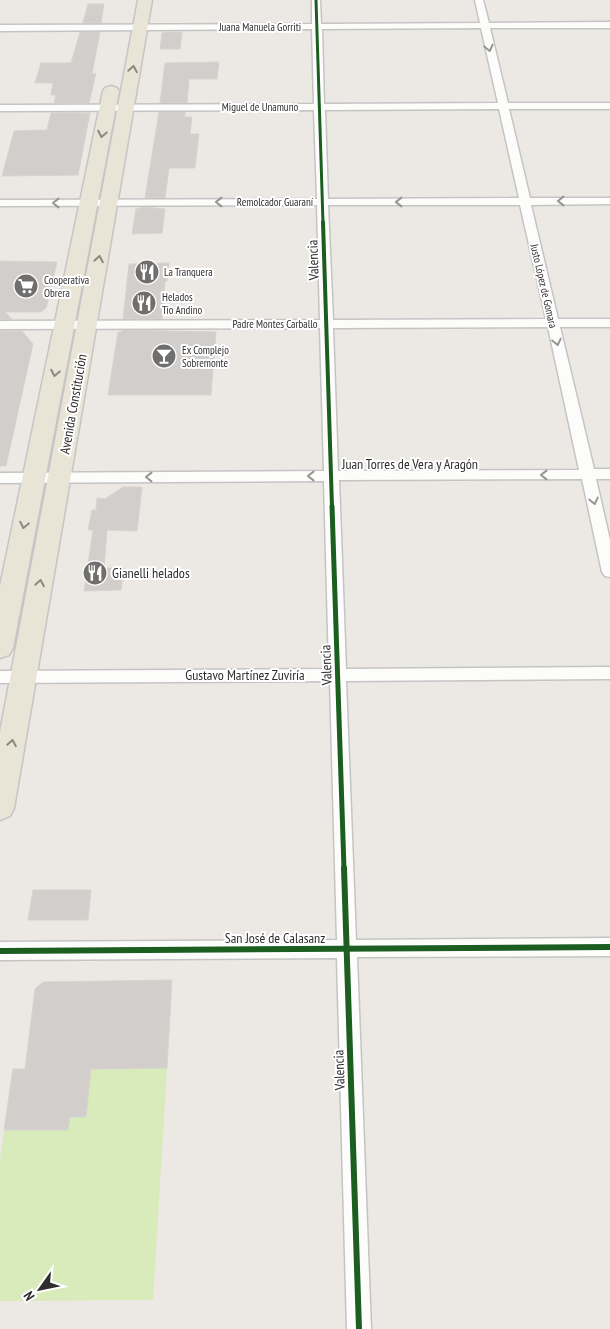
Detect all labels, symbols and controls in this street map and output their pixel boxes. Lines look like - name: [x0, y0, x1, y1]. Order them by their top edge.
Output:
- street label: Juana Manuela Gorriti: [218, 20, 301, 34]
- one-way arrow: [483, 43, 494, 52]
- one-way arrow: [127, 64, 137, 73]
- street label: Miguel de Unamuno: [222, 100, 298, 114]
- one-way arrow: [98, 129, 108, 138]
- street label: Remolcador Guaraní: [237, 195, 314, 209]
- one-way arrow: [557, 196, 565, 206]
- one-way arrow: [215, 197, 222, 207]
- one-way arrow: [395, 197, 402, 207]
- one-way arrow: [52, 198, 60, 208]
- street label: Valencia: [303, 240, 323, 281]
- street label: Justo López de Gomara: [527, 242, 560, 329]
- one-way arrow: [93, 255, 103, 264]
- restaurant icon: La Tranquera: [134, 259, 160, 285]
- place label: La Tranquera: [164, 265, 213, 279]
- supermarket icon: Cooperativa Obrera: [13, 273, 39, 299]
- place label: Cooperativa Obrera: [44, 273, 89, 300]
- restaurant icon: Helados Tío Andino: [131, 290, 157, 316]
- place label: Helados Tío Andino: [162, 290, 203, 317]
- street label: Padre Montes Carballo: [232, 317, 318, 331]
- one-way arrow: [551, 338, 562, 347]
- bar icon: Ex Complejo Sobremonte: [151, 343, 177, 369]
- place label: Ex Complejo Sobremonte: [182, 343, 229, 370]
- street label: Avenida Constitución: [55, 353, 91, 455]
- one-way arrow: [50, 368, 60, 377]
- street label: Juan Torres de Vera y Aragón: [341, 455, 478, 473]
- one-way arrow: [540, 470, 548, 480]
- one-way arrow: [307, 471, 315, 481]
- one-way arrow: [145, 472, 152, 482]
- one-way arrow: [588, 496, 599, 505]
- one-way arrow: [20, 521, 30, 530]
- restaurant icon: Gianelli helados: [82, 560, 108, 586]
- place label: Gianelli helados: [112, 564, 190, 582]
- one-way arrow: [35, 578, 45, 587]
- street label: Valencia: [316, 645, 336, 686]
- street label: Gustavo Martínez Zuviría: [185, 666, 305, 684]
- one-way arrow: [6, 738, 16, 747]
- street label: San José de Calasanz: [225, 929, 325, 947]
- street label: Valencia: [329, 1050, 349, 1091]
- north arrow: [15, 1264, 65, 1314]
- text: N: [19, 1288, 39, 1304]

